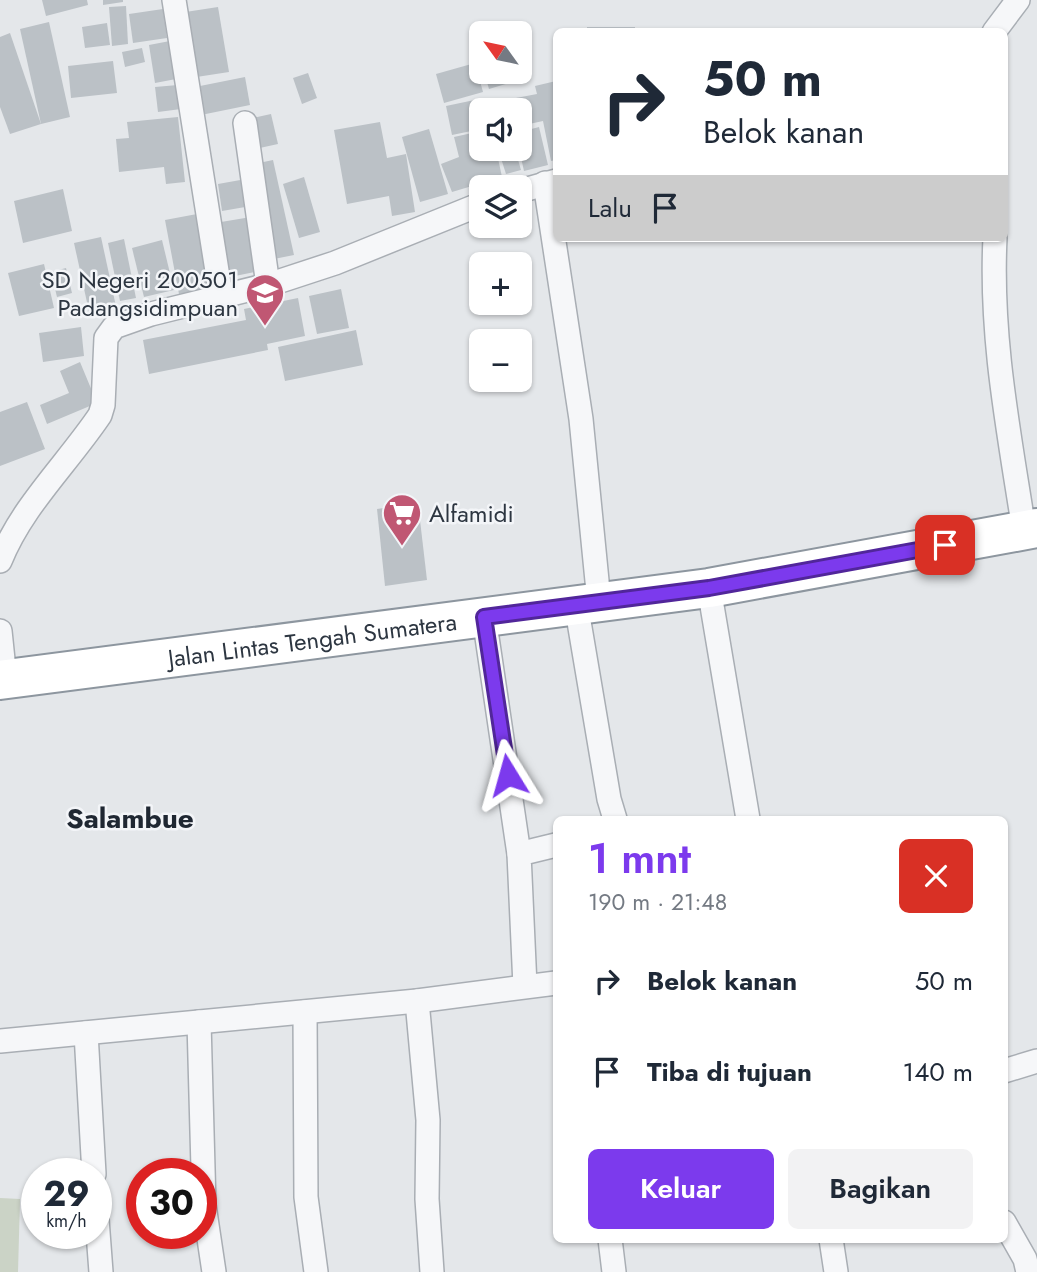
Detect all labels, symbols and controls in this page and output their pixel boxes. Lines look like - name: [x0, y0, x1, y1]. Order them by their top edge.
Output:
- north arrow: [469, 21, 532, 84]
- map controls: [469, 21, 532, 392]
- text: 50 m: [703, 44, 822, 114]
- icon: right: [588, 56, 679, 147]
- button: sound: [469, 98, 532, 161]
- text: Belok kanan: [703, 109, 864, 155]
- button: layers: [469, 175, 532, 238]
- text: Lalu: [588, 189, 632, 227]
- icon: arrive: [646, 189, 684, 227]
- button: +: [469, 252, 532, 315]
- place label: SD Negeri 200501 Padangsidimpuan: [41, 262, 238, 325]
- school or university icon: SD Negeri 200501 Padangsidimpuan: [244, 272, 286, 327]
- button: −: [469, 329, 532, 392]
- supermarket icon: Alfamidi: [381, 492, 423, 547]
- place label: Alfamidi: [429, 496, 514, 531]
- pin: [915, 515, 975, 575]
- icon: arrive: [926, 526, 964, 564]
- street label: Jalan Lintas Tengah Sumatera: [163, 603, 459, 676]
- position arrow: [471, 738, 545, 812]
- district label: Salambue: [66, 798, 194, 839]
- text: 1 mnt: [588, 828, 691, 889]
- button: close: [899, 839, 973, 913]
- text: 190 m · 21:48: [588, 885, 727, 919]
- icon: right: [588, 962, 626, 1000]
- text: Belok kanan: [647, 962, 797, 1000]
- text: 50 m: [915, 962, 973, 1000]
- icon: arrive: [588, 1053, 626, 1091]
- text: Tiba di tujuan: [647, 1053, 812, 1091]
- text: 140 m: [902, 1053, 973, 1091]
- button: Keluar: [588, 1149, 774, 1229]
- button: Bagikan: [788, 1149, 973, 1229]
- speed limit sign: 30: [126, 1158, 217, 1249]
- text: 29: [43, 1169, 90, 1219]
- text: km/h: [46, 1208, 87, 1234]

